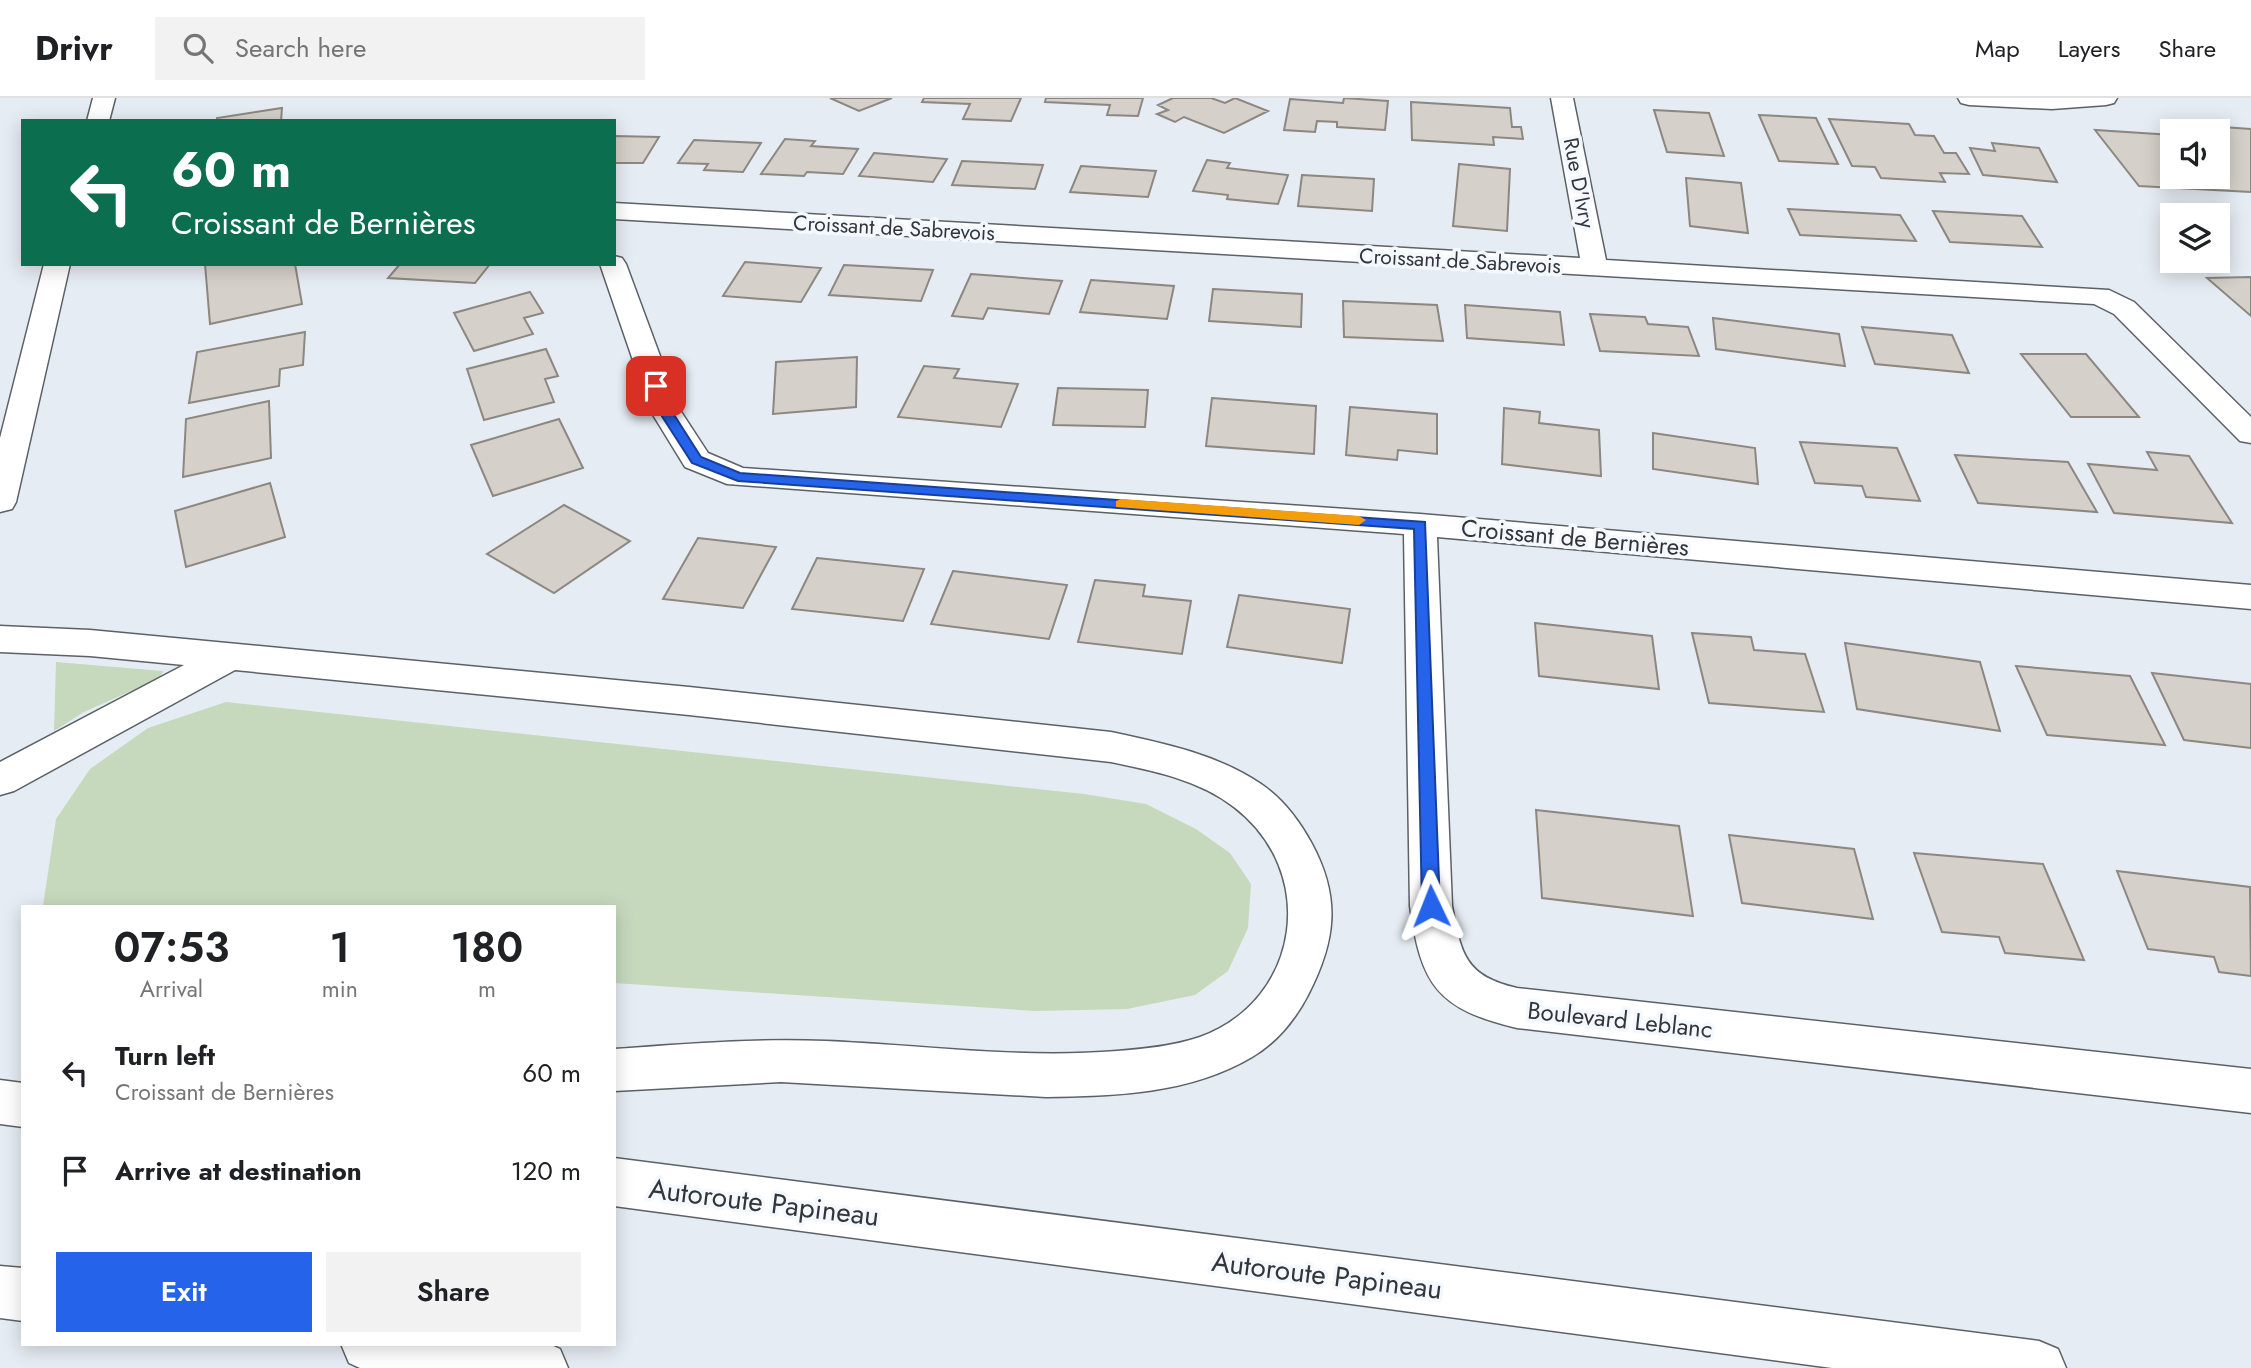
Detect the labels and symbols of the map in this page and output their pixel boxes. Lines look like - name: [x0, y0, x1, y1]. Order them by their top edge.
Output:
- street label: Rue D'Ivry: [1556, 135, 1603, 232]
- street label: Croissant de Sabrevois: [792, 208, 996, 248]
- street label: Croissant de Sabrevois: [1358, 241, 1562, 281]
- pin: [626, 356, 686, 416]
- street label: Croissant de Bernières: [1460, 510, 1690, 565]
- position arrow: [1394, 869, 1468, 943]
- street label: Boulevard Leblanc: [1526, 992, 1714, 1047]
- street label: Autoroute Papineau: [646, 1168, 881, 1237]
- street label: Autoroute Papineau: [1209, 1241, 1444, 1310]

